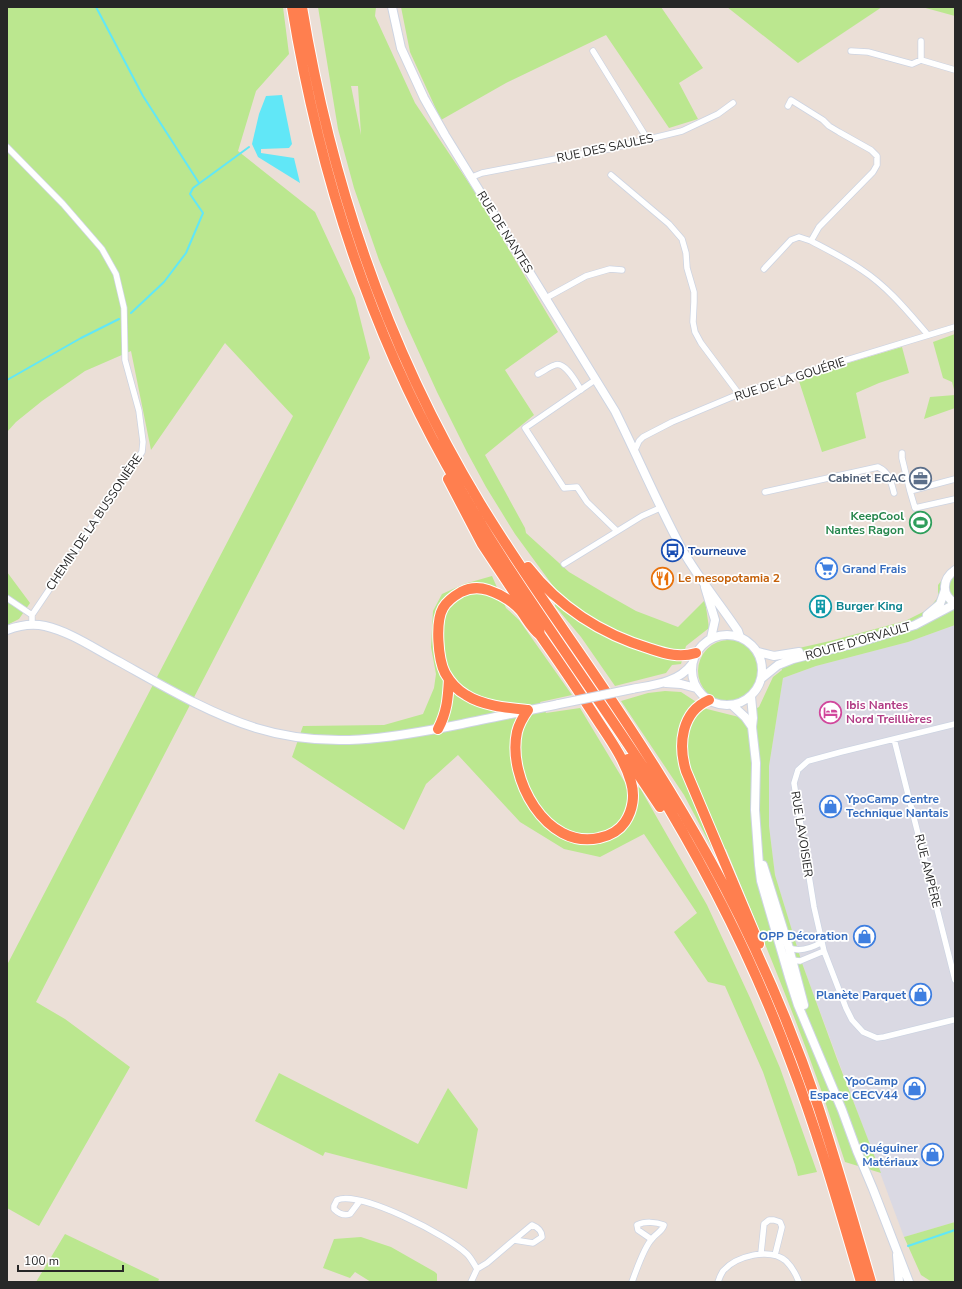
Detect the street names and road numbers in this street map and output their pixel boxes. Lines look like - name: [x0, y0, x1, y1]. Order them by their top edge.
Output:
- street label: RUE DES SAULES: [555, 130, 655, 166]
- street label: RUE DE NANTES: [473, 188, 537, 276]
- street label: RUE DE LA GOUÉRIE: [733, 354, 847, 404]
- street label: CHEMIN DE LA BUSSONIÈRE: [42, 451, 146, 593]
- street label: ROUTE D'ORVAULT: [803, 618, 913, 664]
- street label: RUE LAVOISIER: [787, 790, 817, 878]
- street label: RUE AMPÈRE: [911, 832, 945, 910]

